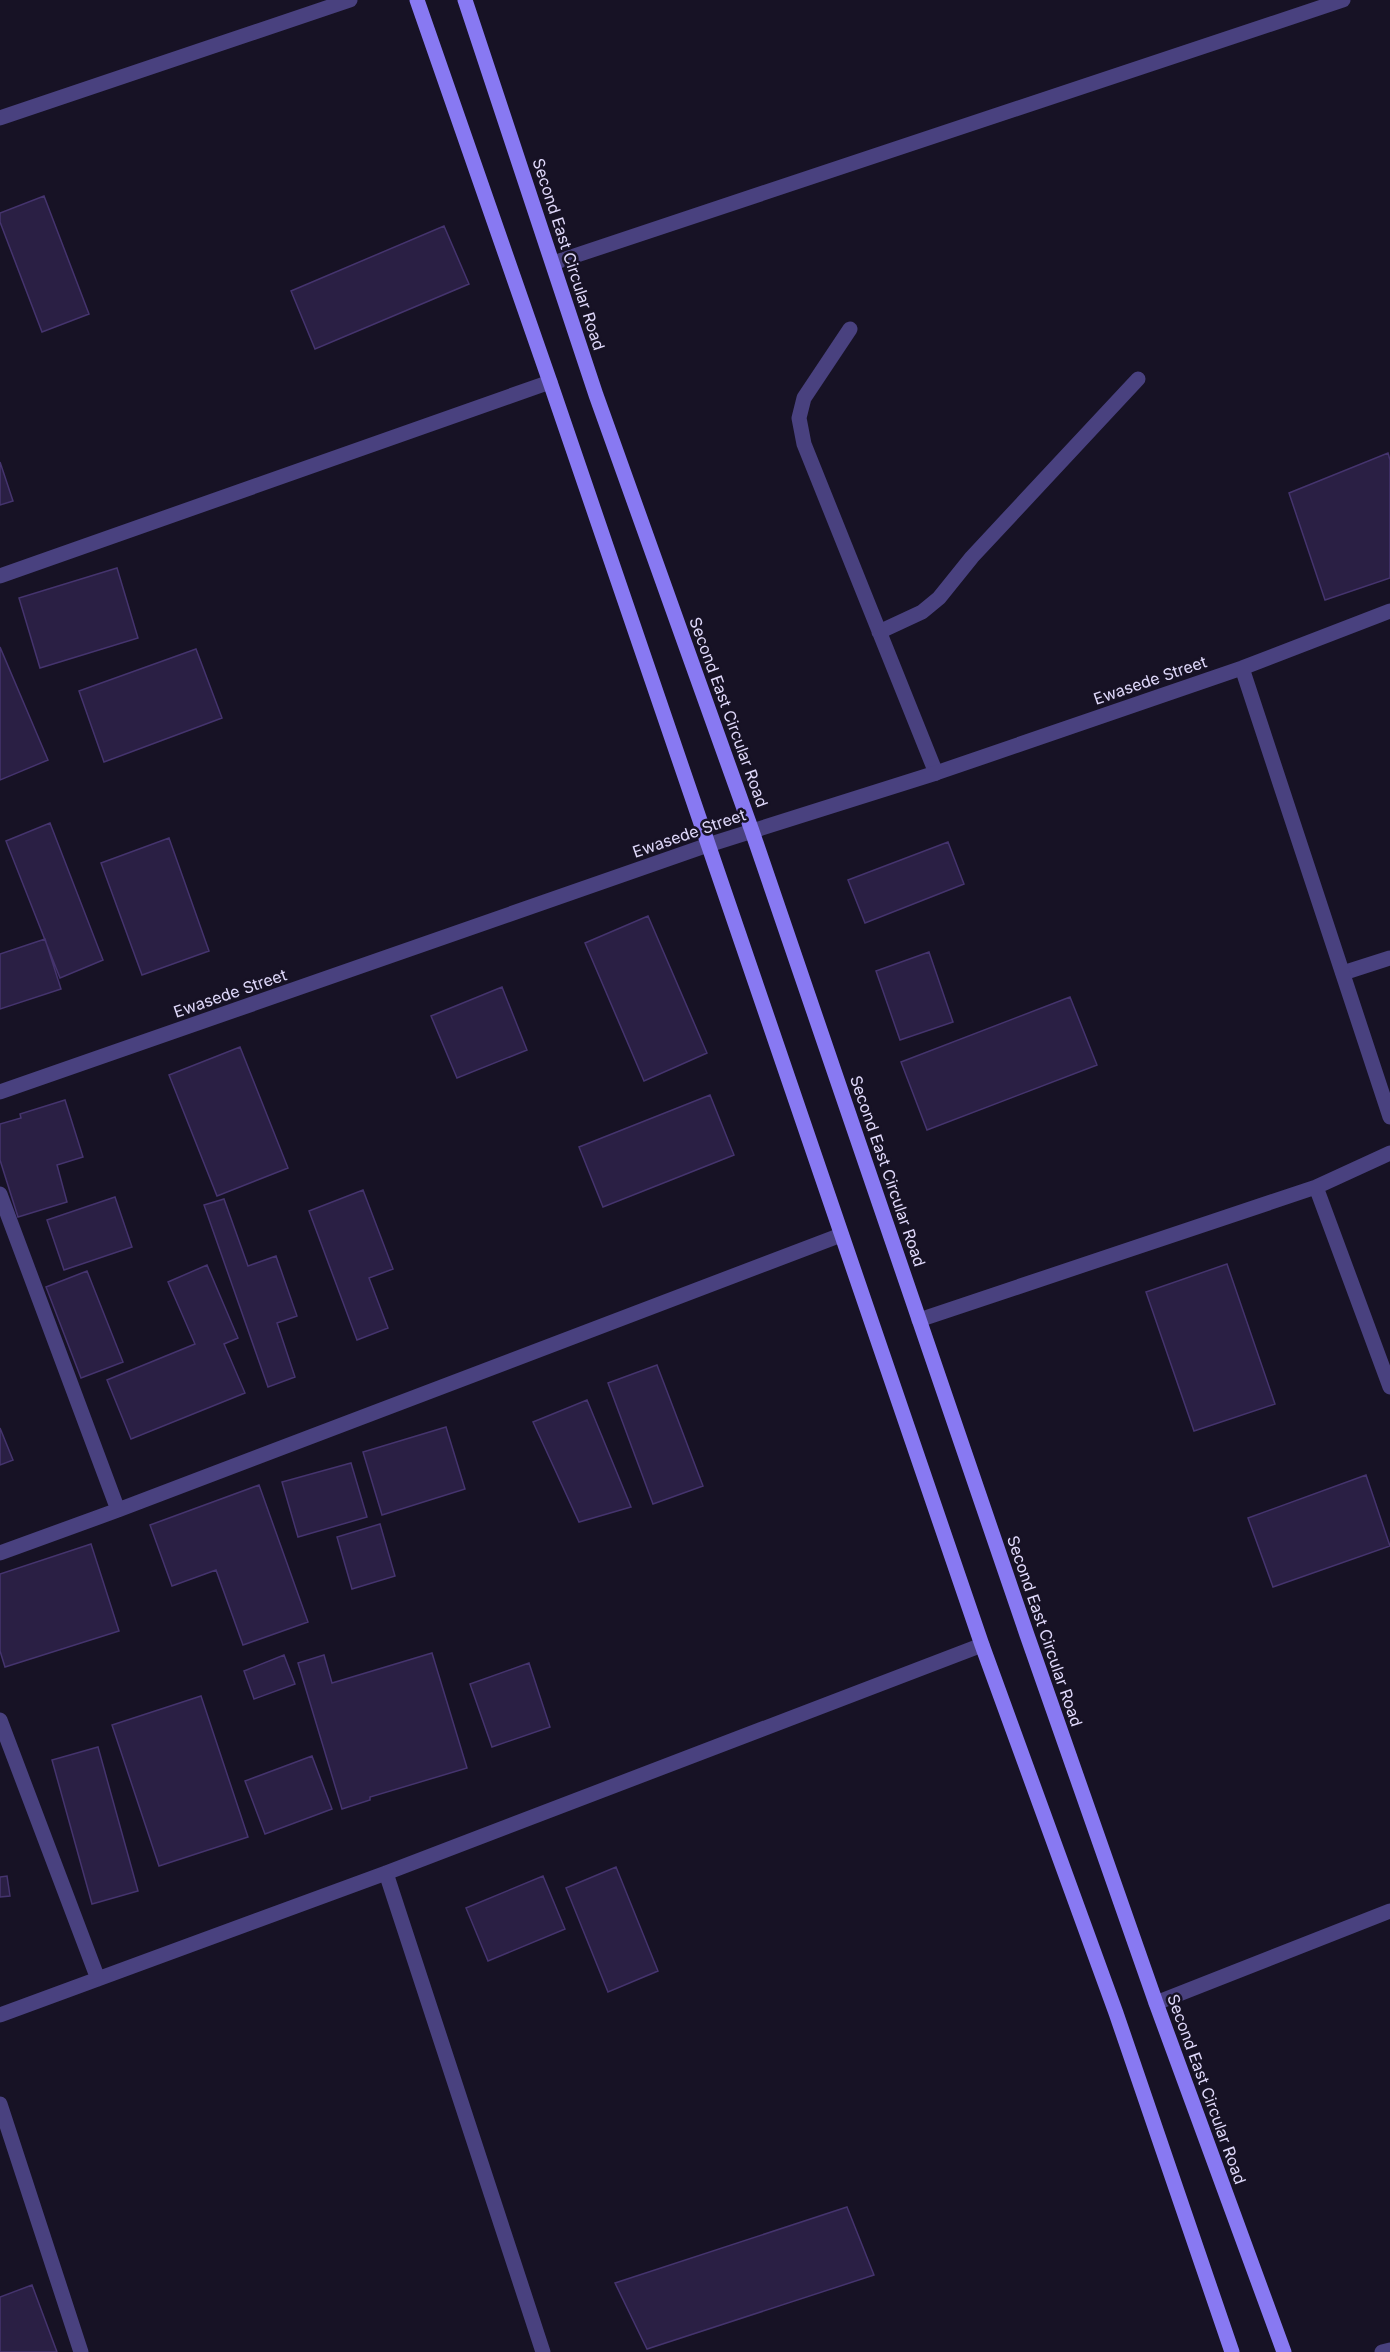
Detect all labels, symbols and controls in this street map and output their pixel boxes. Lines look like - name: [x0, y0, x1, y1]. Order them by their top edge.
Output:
- street label: Second East Circular Road: [528, 155, 610, 353]
- street label: Second East Circular Road: [685, 614, 773, 810]
- street label: Ewasede Street: [1091, 651, 1209, 709]
- street label: Ewasede Street: [630, 804, 748, 862]
- street label: Ewasede Street: [171, 964, 289, 1022]
- street label: Second East Circular Road: [846, 1073, 930, 1269]
- street label: Second East Circular Road: [1003, 1533, 1087, 1729]
- street label: Second East Circular Road: [1163, 1991, 1251, 2187]

